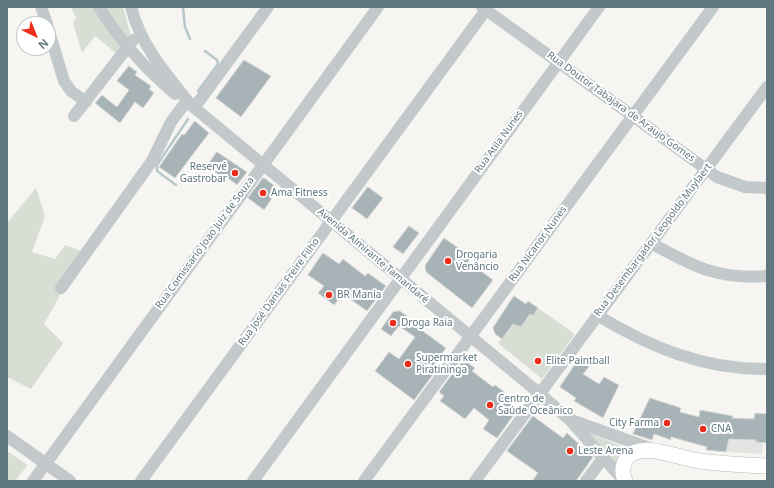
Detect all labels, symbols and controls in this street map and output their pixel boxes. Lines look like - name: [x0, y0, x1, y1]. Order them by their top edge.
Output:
- north arrow: [16, 16, 56, 56]
- text: N: [35, 36, 52, 53]
- street label: Rua Doutor Tabajara de Araujo Gomes: [545, 49, 697, 165]
- street label: Rua Atila Nunes: [472, 108, 526, 176]
- place label: Reservé Gastrobar: [180, 161, 227, 184]
- street label: Rua Desembargador Leopoldo Muylaert: [592, 161, 714, 319]
- marker: Reservé Gastrobar: [230, 168, 240, 178]
- street label: Rua Comissario Joao Juiz de Souza: [153, 175, 257, 311]
- place label: Ama Fitness: [271, 187, 328, 199]
- marker: Ama Fitness: [258, 188, 268, 198]
- street label: Rua Nicanor Nunes: [507, 204, 569, 284]
- street label: Avenida Almirante Tamandaré: [315, 206, 431, 306]
- street label: Rua José Dantas Freire Filho: [236, 236, 322, 348]
- place label: Drogaria Venâncio: [456, 249, 499, 272]
- marker: Drogaria Venâncio: [443, 256, 453, 266]
- place label: BR Mania: [337, 289, 381, 301]
- marker: BR Mania: [324, 290, 334, 300]
- place label: Droga Raia: [401, 317, 453, 329]
- marker: Droga Raia: [388, 318, 398, 328]
- place label: Supermarket Piratininga: [416, 352, 477, 376]
- place label: Elite Paintball: [546, 355, 610, 367]
- marker: Elite Paintball: [533, 356, 543, 366]
- marker: Supermarket Piratininga: [403, 359, 413, 369]
- place label: Centro de Saúde Oceânico: [498, 393, 573, 416]
- marker: Centro de Saúde Oceânico: [485, 400, 495, 410]
- place label: City Farma: [609, 417, 659, 429]
- marker: City Farma: [662, 418, 672, 428]
- place label: CNA: [711, 423, 731, 435]
- marker: CNA: [698, 424, 708, 434]
- place label: Leste Arena: [578, 445, 633, 457]
- marker: Leste Arena: [565, 446, 575, 456]

